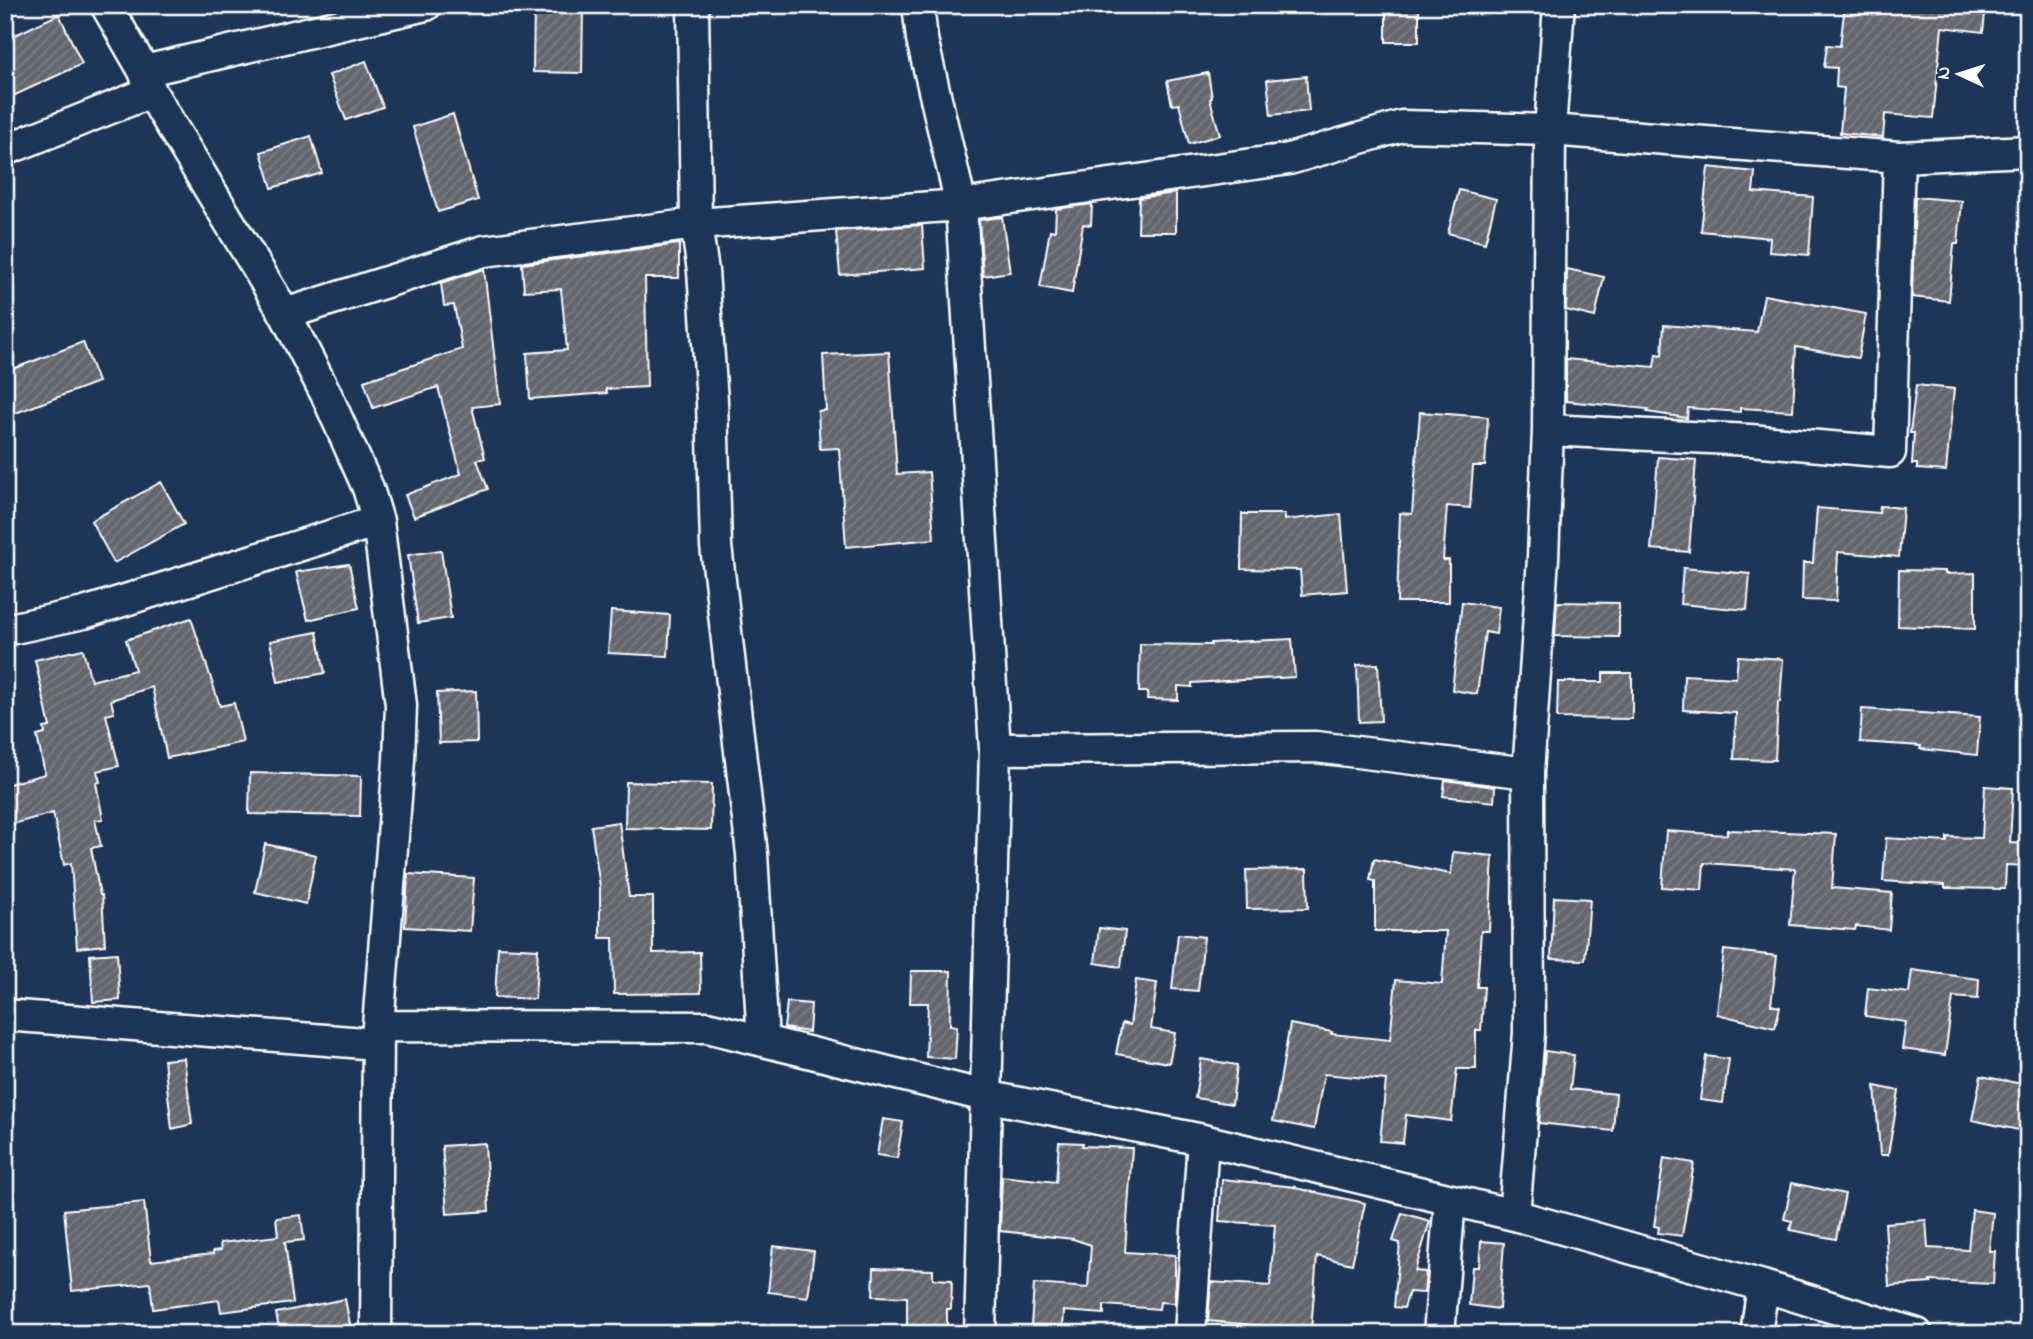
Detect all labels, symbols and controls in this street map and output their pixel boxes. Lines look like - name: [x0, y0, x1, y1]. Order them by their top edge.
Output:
- north arrow: [1924, 38, 1994, 108]
- text: N: [1931, 65, 1958, 80]

